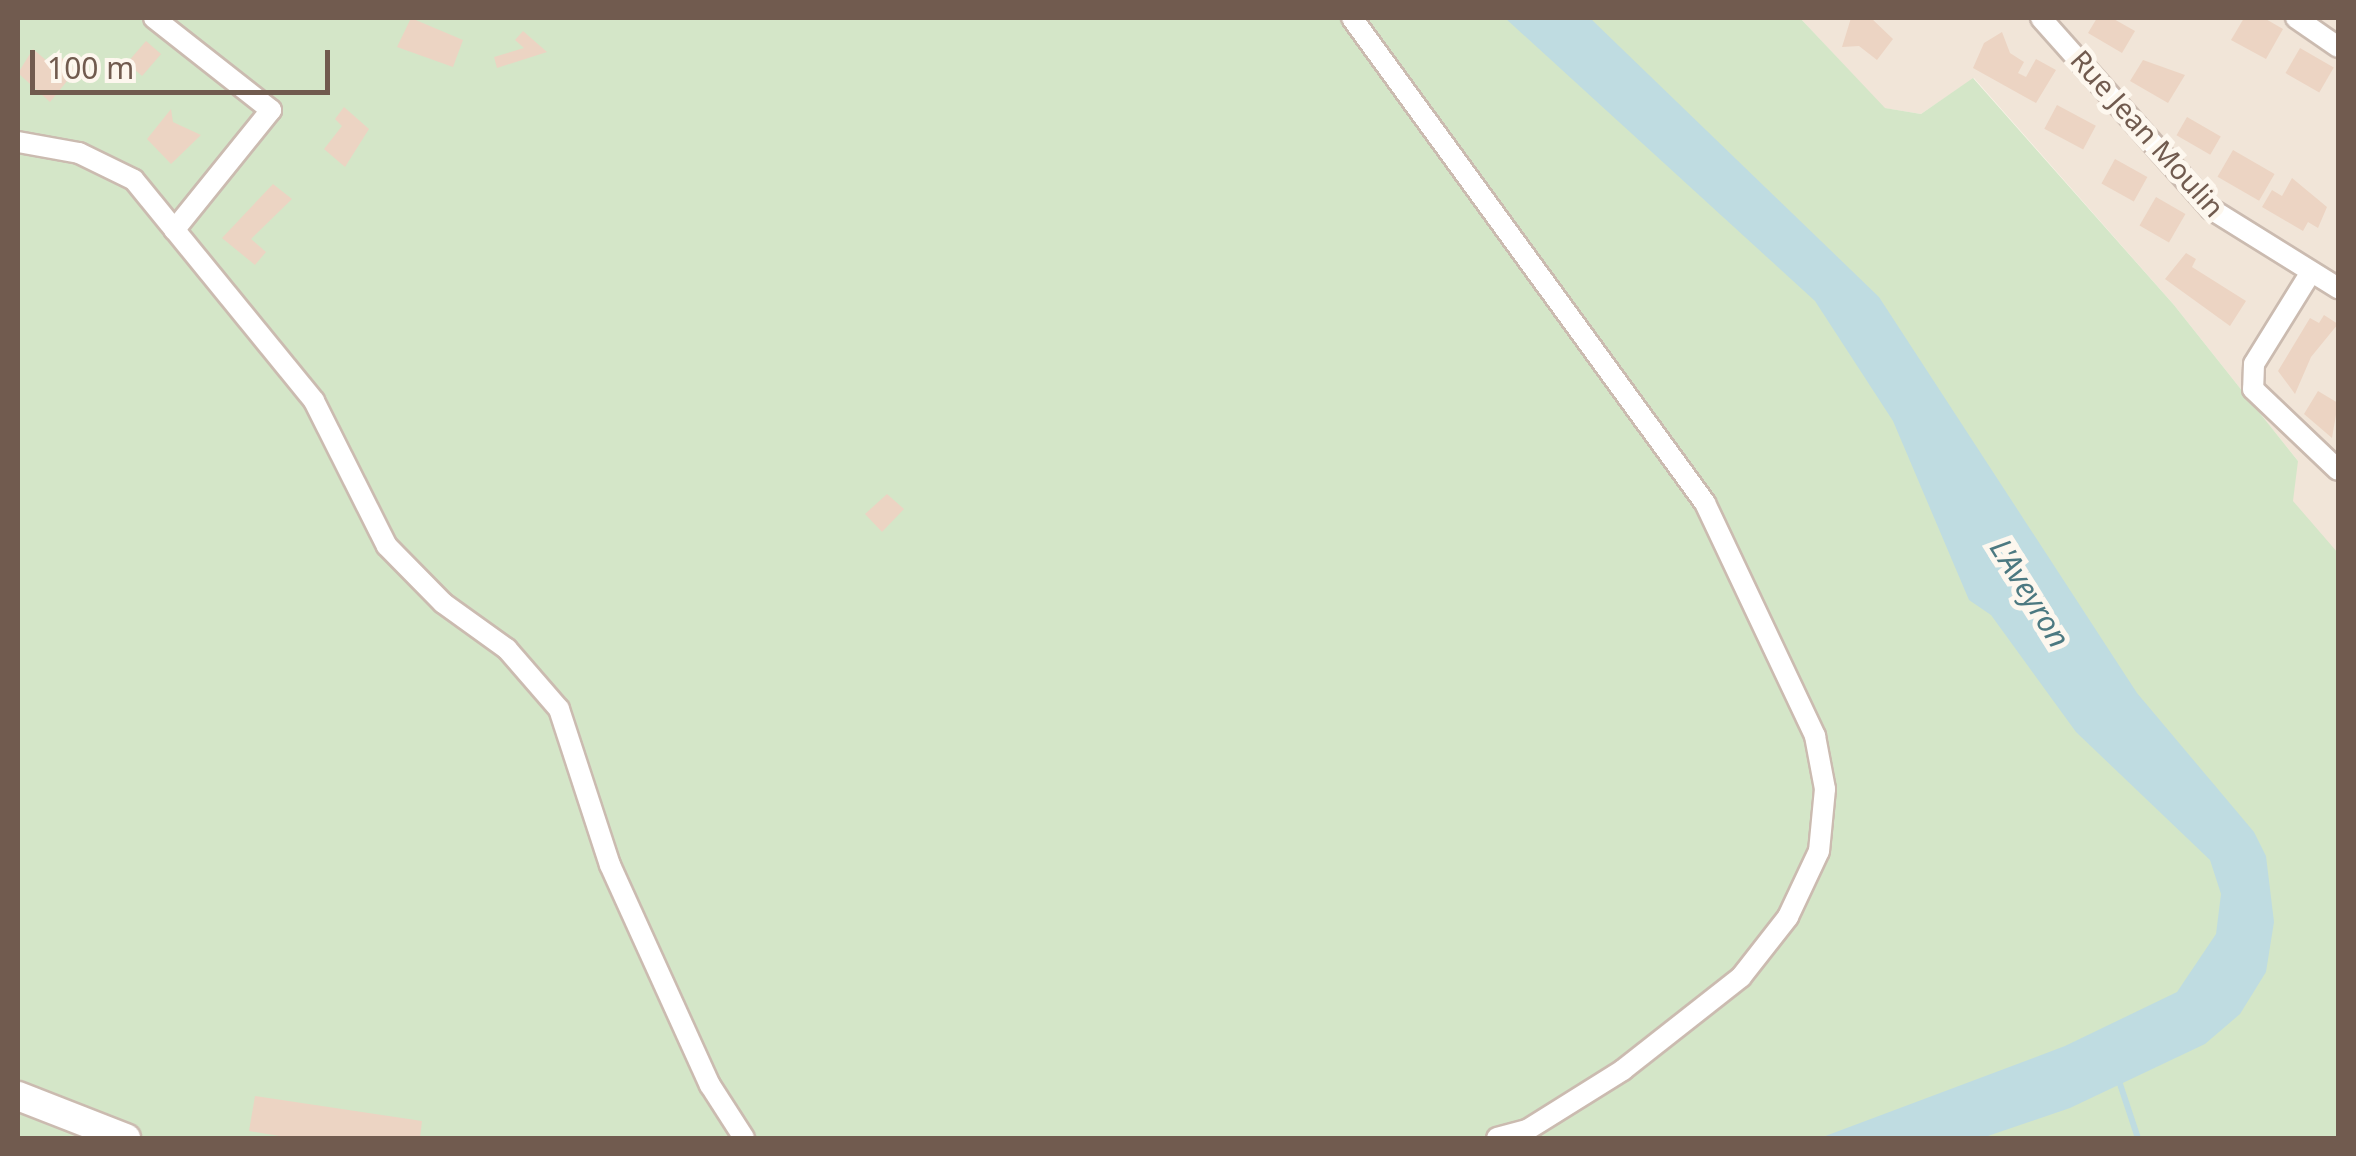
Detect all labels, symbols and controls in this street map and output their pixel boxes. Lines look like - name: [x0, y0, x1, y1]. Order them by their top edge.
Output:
- scale bar: [35, 30, 335, 92]
- street label: Rue Jean Moulin: [2064, 43, 2232, 223]
- text: 100 m: [47, 47, 134, 88]
- water label: L'Aveyron: [1983, 532, 2077, 654]

